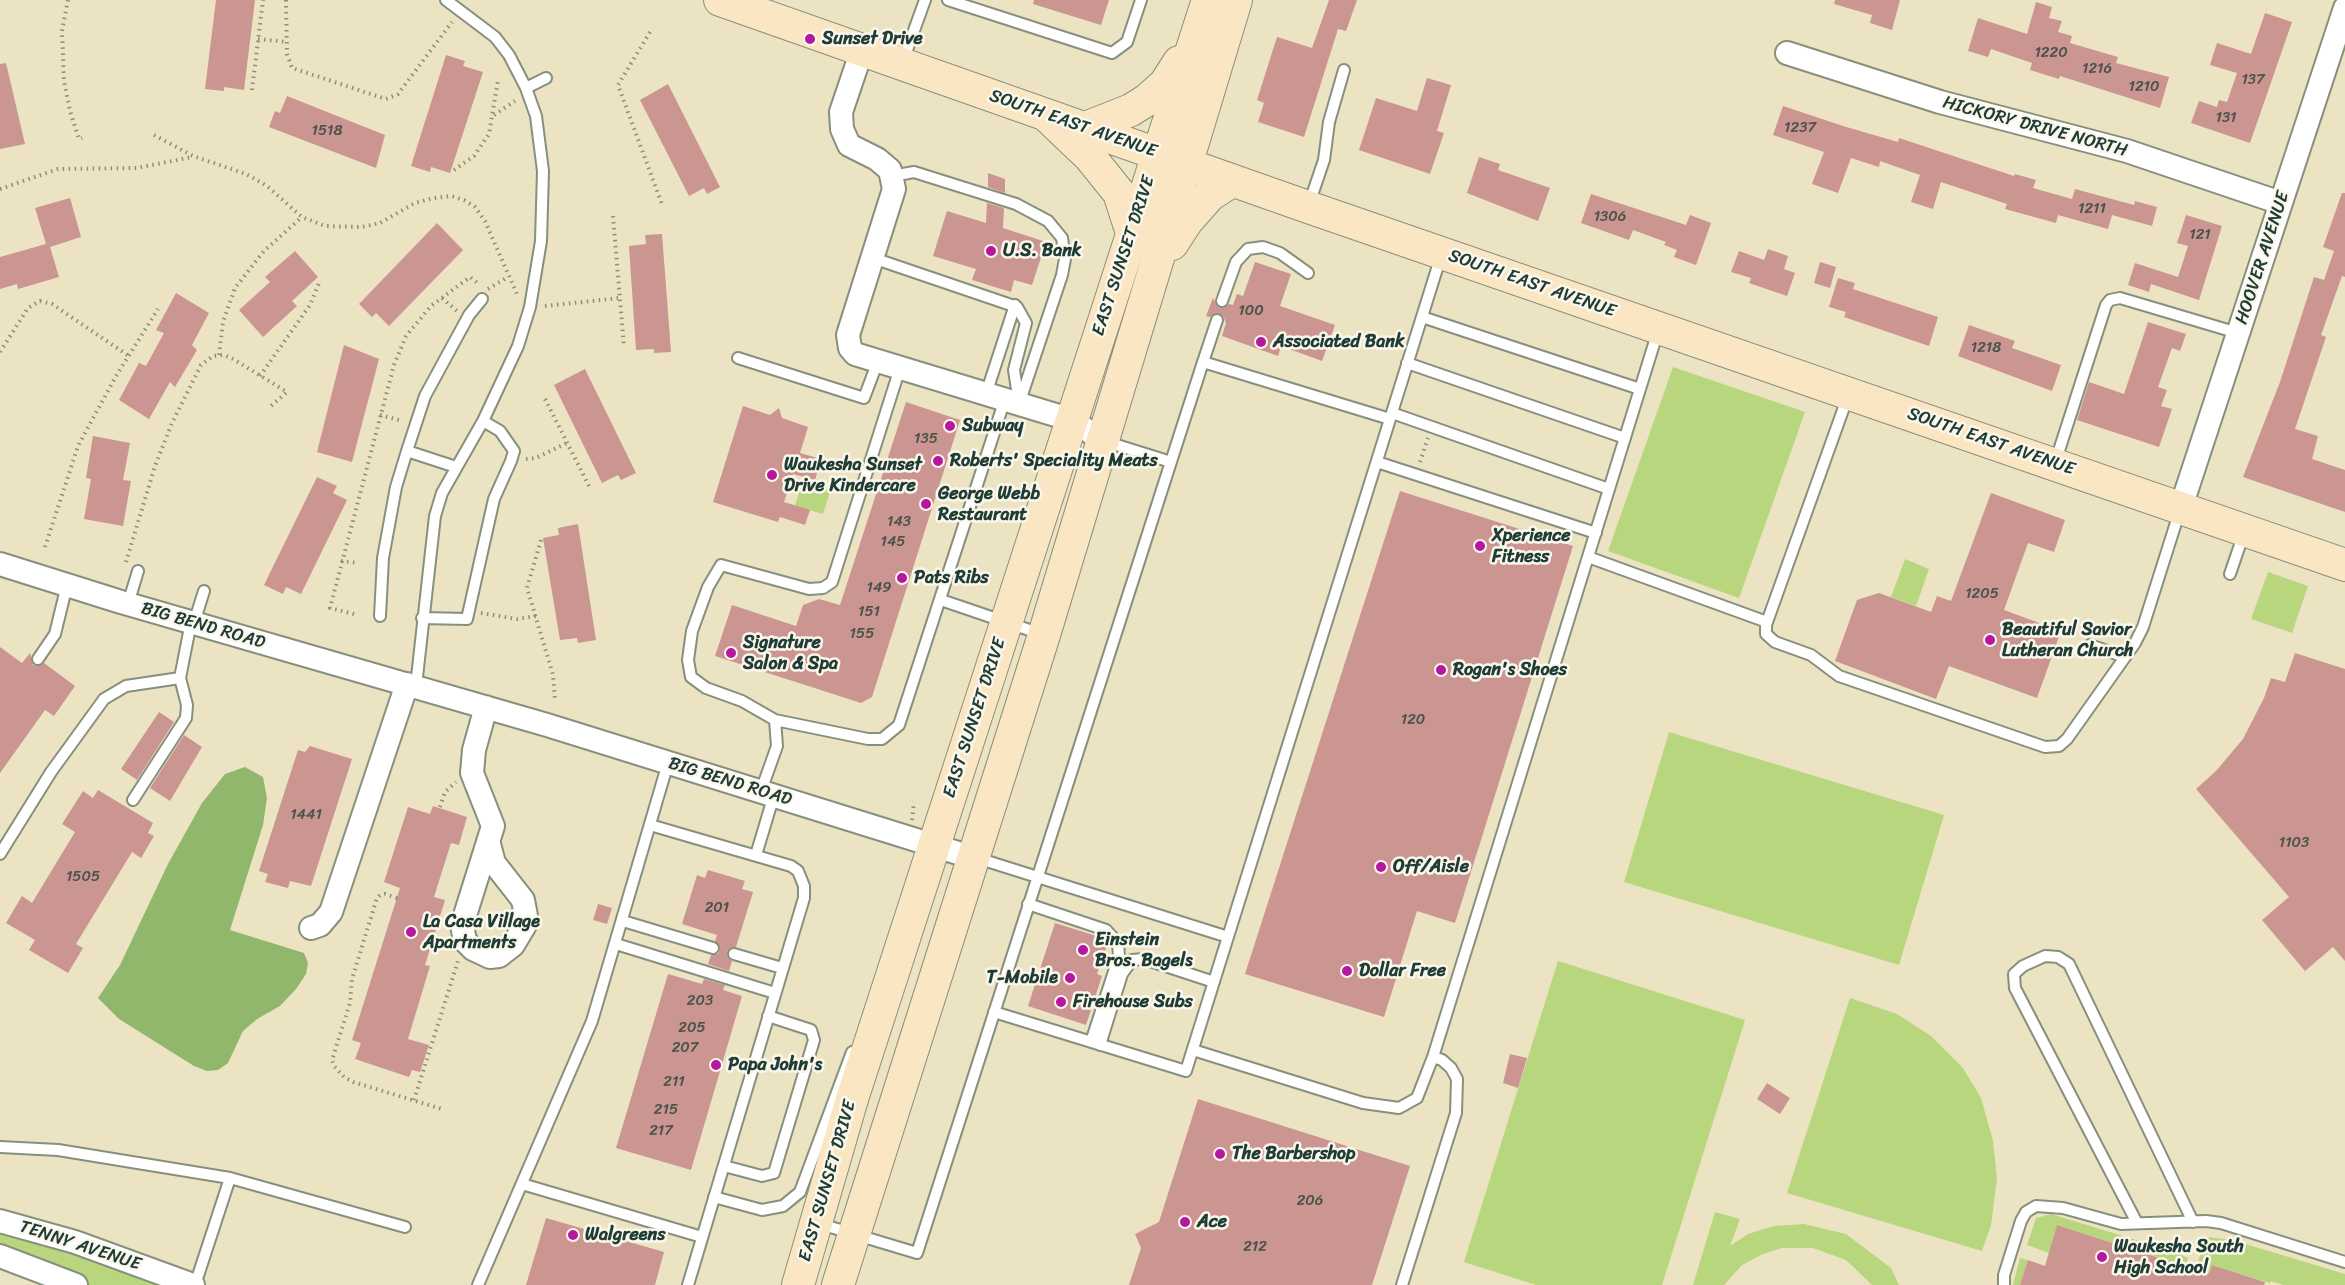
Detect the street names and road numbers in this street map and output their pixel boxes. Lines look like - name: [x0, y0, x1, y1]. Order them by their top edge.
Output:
- street label: SOUTH EAST AVENUE: [987, 85, 1159, 163]
- street label: HICKORY DRIVE NORTH: [1940, 92, 2130, 162]
- street label: EAST SUNSET DRIVE: [1088, 173, 1160, 339]
- street label: HOOVER AVENUE: [2231, 189, 2295, 327]
- street label: SOUTH EAST AVENUE: [1446, 245, 1618, 323]
- street label: SOUTH EAST AVENUE: [1905, 403, 2077, 481]
- street label: BIG BEND ROAD: [139, 598, 267, 654]
- street label: EAST SUNSET DRIVE: [939, 635, 1011, 801]
- street label: BIG BEND ROAD: [666, 753, 794, 811]
- street label: EAST SUNSET DRIVE: [795, 1098, 861, 1264]
- street label: TENNY AVENUE: [16, 1216, 144, 1276]

